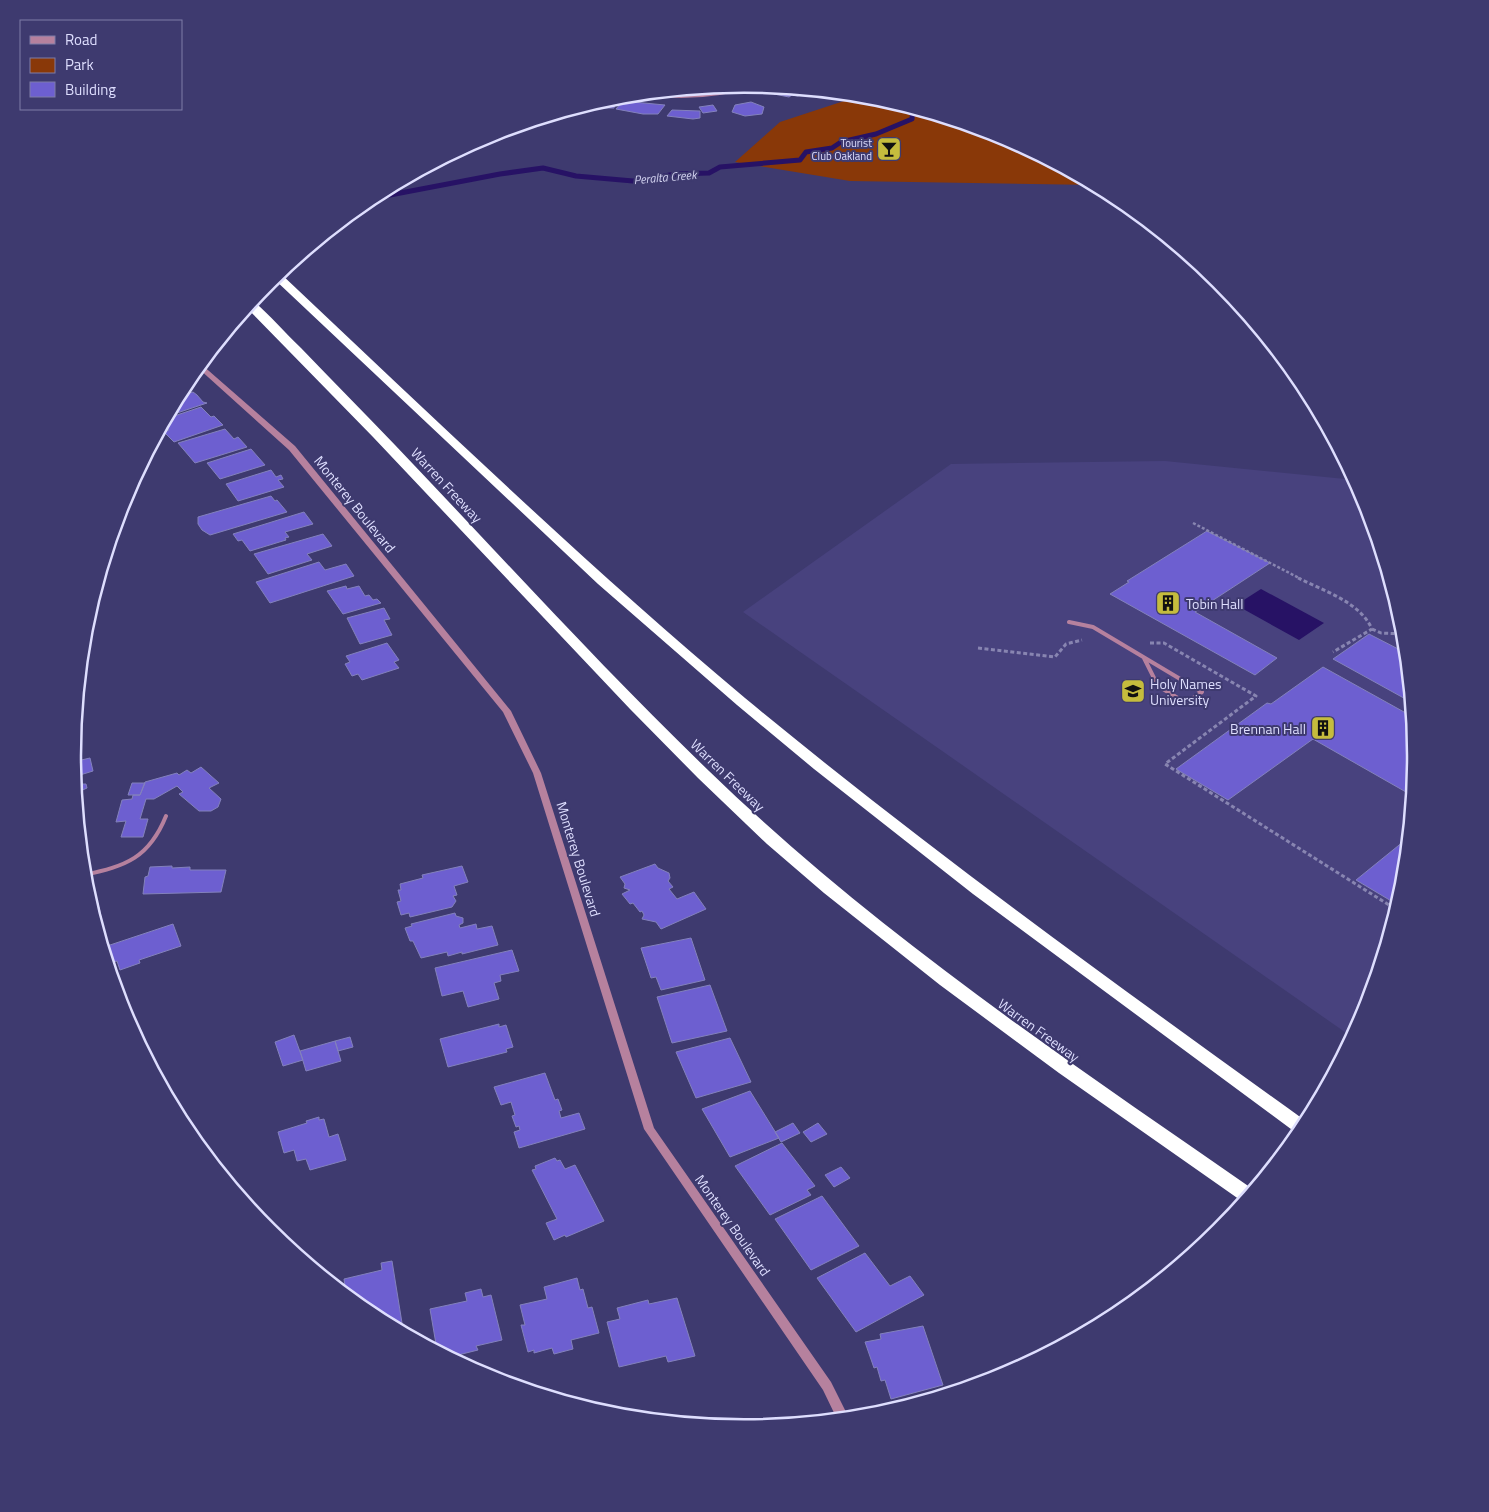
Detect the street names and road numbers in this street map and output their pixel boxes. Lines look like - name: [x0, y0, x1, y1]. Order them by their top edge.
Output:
- street label: Warren Freeway: [406, 443, 488, 528]
- street label: Monterey Boulevard: [309, 451, 401, 557]
- street label: Warren Freeway: [686, 734, 770, 816]
- street label: Monterey Boulevard: [552, 799, 606, 919]
- street label: Warren Freeway: [994, 993, 1084, 1067]
- street label: Monterey Boulevard: [690, 1170, 776, 1280]

